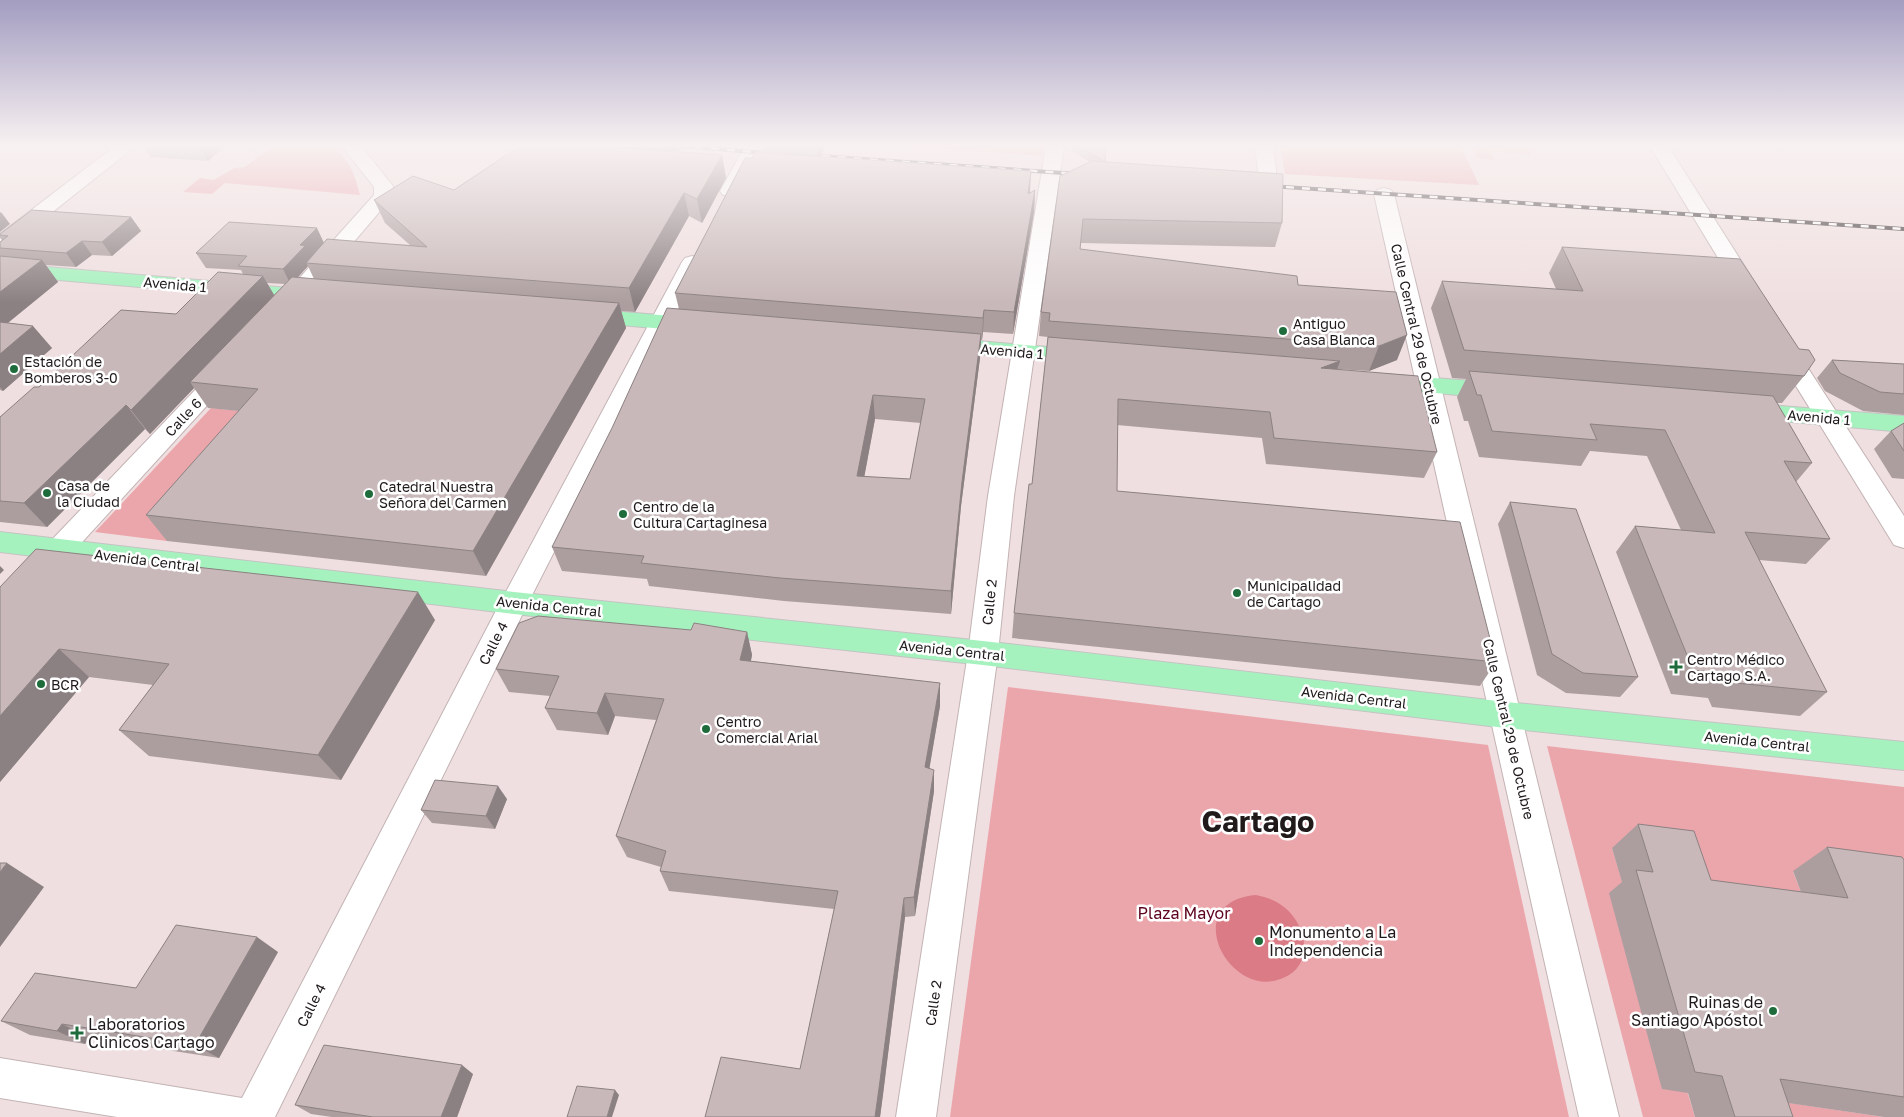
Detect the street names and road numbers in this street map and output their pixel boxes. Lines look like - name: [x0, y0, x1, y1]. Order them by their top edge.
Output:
- street label: Calle Central 29 de Octubre: [1388, 242, 1446, 426]
- street label: Avenida 1: [143, 273, 208, 295]
- street label: Avenida 1: [980, 340, 1045, 362]
- street label: Calle 6: [161, 394, 205, 440]
- street label: Avenida 1: [1787, 406, 1852, 428]
- street label: Avenida Central: [93, 545, 201, 575]
- street label: Calle 2: [978, 578, 1000, 626]
- street label: Avenida Central: [495, 592, 603, 620]
- street label: Calle 4: [475, 618, 511, 668]
- street label: Avenida Central: [898, 636, 1006, 664]
- street label: Calle Central 29 de Octubre: [1480, 637, 1538, 821]
- street label: Avenida Central: [1300, 682, 1408, 712]
- street label: Avenida Central: [1703, 727, 1811, 755]
- street label: Calle 2: [921, 979, 945, 1027]
- street label: Calle 4: [293, 980, 329, 1030]

